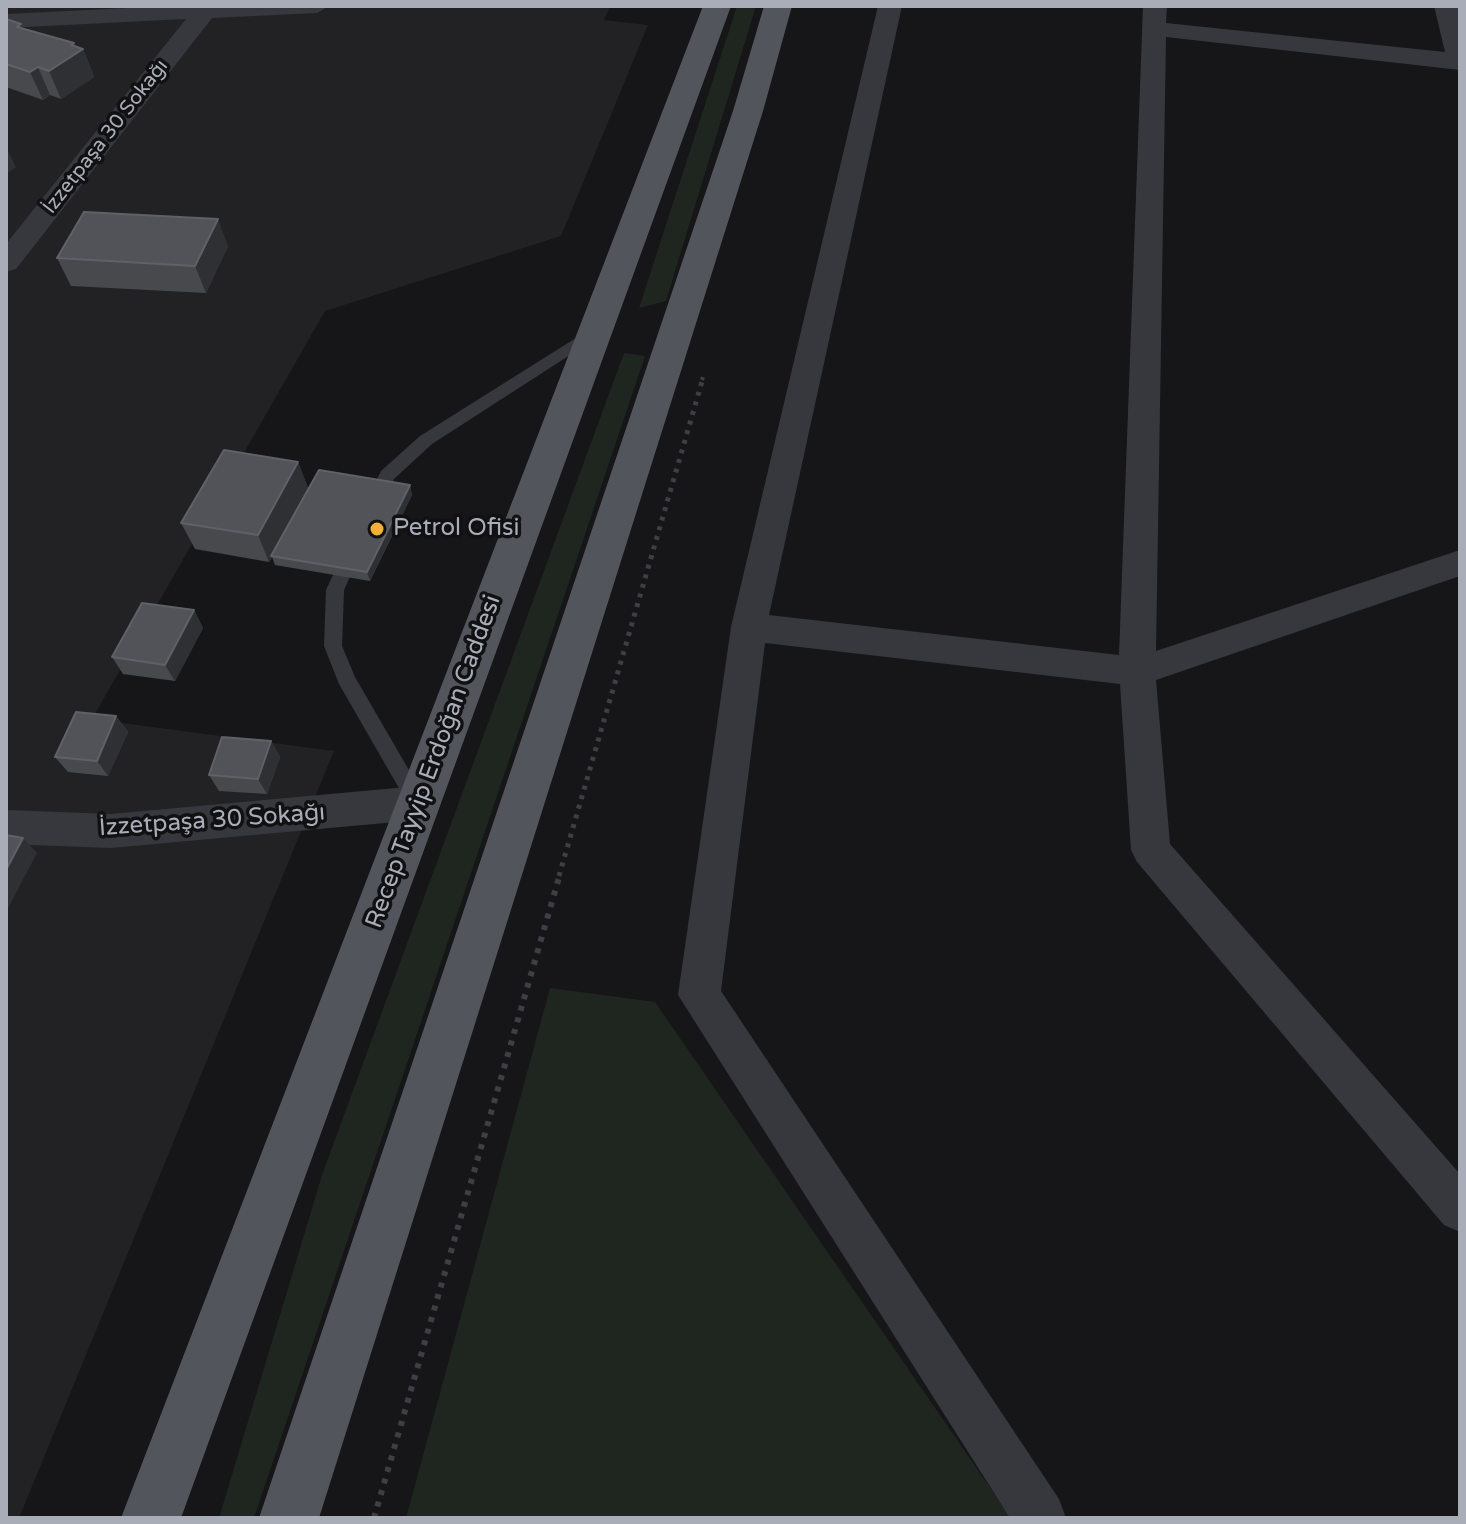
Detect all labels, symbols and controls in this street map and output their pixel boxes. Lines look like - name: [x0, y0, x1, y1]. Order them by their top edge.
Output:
- street label: İzzetpaşa 30 Sokağı: [38, 55, 174, 219]
- place label: Petrol Ofisi: [393, 515, 519, 543]
- marker: Petrol Ofisi: [368, 520, 386, 538]
- street label: Recep Tayyip Erdoğan Caddesi: [360, 592, 508, 932]
- street label: İzzetpaşa 30 Sokağı: [98, 799, 326, 843]

